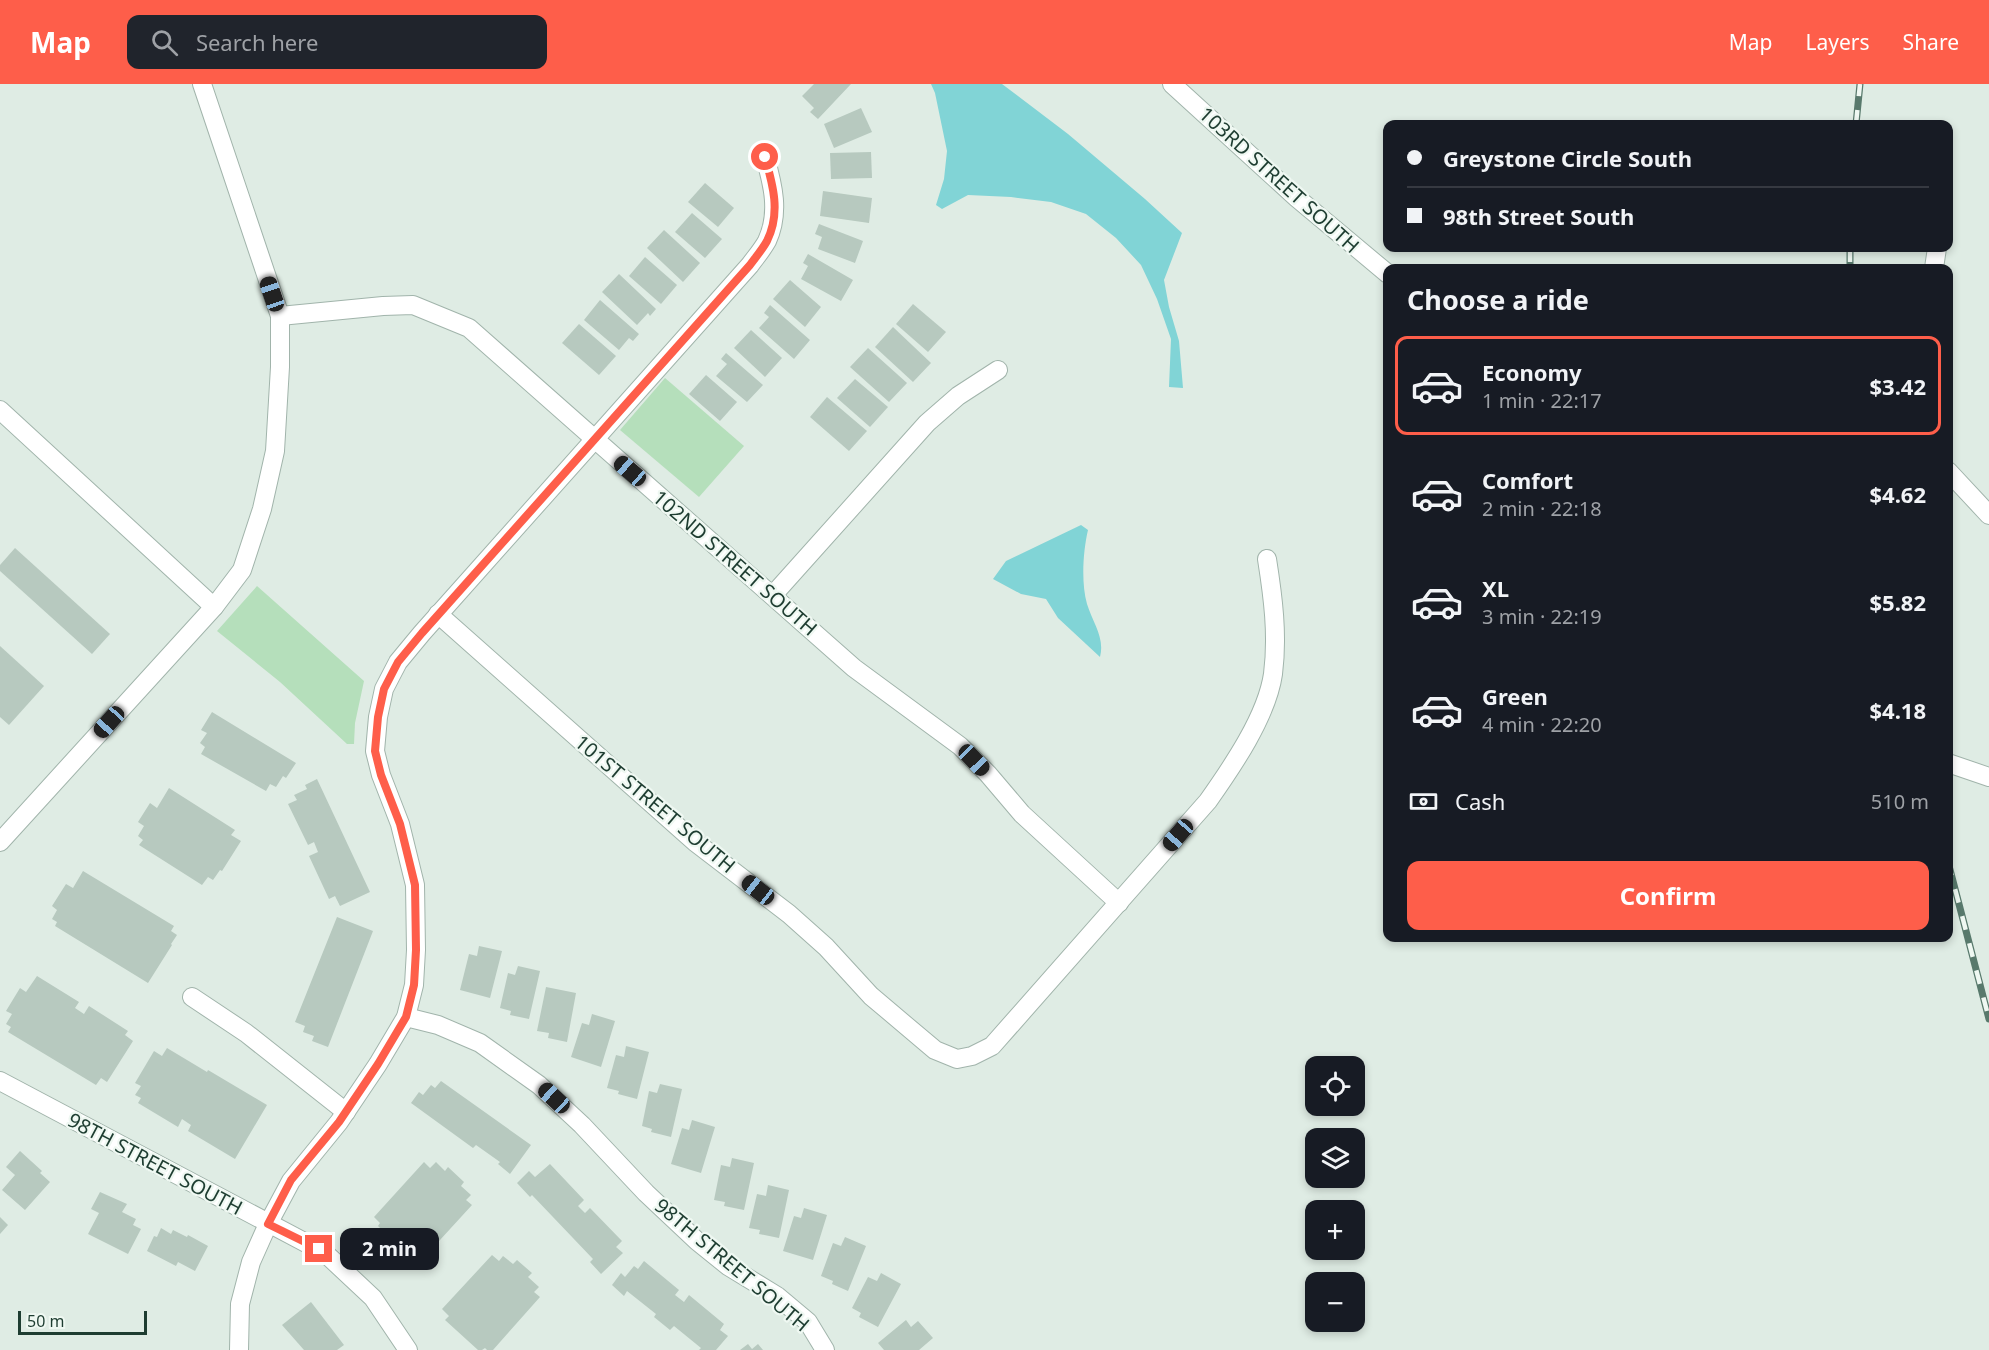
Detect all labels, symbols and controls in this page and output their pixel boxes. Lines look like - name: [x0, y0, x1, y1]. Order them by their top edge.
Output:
- search box: [127, 15, 547, 69]
- text: Map: [30, 23, 91, 61]
- icon: search: [148, 26, 181, 59]
- text: Search here: [196, 27, 318, 57]
- text: Map: [1729, 28, 1773, 56]
- text: Layers: [1806, 28, 1870, 56]
- text: Share: [1903, 28, 1959, 56]
- street label: 103RD STREET SOUTH: [1193, 100, 1365, 259]
- route start: [751, 143, 778, 170]
- text: Greystone Circle South: [1443, 143, 1692, 173]
- text: 98th Street South: [1443, 201, 1634, 231]
- car: [258, 274, 286, 314]
- text: Choose a ride: [1407, 281, 1589, 318]
- text: Economy: [1482, 357, 1581, 387]
- icon: car: [1410, 359, 1464, 413]
- text: $3.42: [1869, 371, 1926, 401]
- text: 1 min · 22:17: [1482, 387, 1602, 414]
- car: [611, 452, 649, 490]
- text: Comfort: [1482, 465, 1573, 495]
- icon: car: [1410, 467, 1464, 521]
- text: $4.62: [1869, 479, 1926, 509]
- street label: 102ND STREET SOUTH: [647, 484, 823, 642]
- text: 2 min · 22:18: [1482, 495, 1602, 522]
- text: XL: [1482, 573, 1509, 603]
- icon: car: [1410, 575, 1464, 629]
- text: $5.82: [1869, 587, 1926, 617]
- text: 3 min · 22:19: [1482, 603, 1602, 630]
- text: Green: [1482, 681, 1548, 711]
- icon: car: [1410, 683, 1464, 737]
- text: $4.18: [1869, 695, 1926, 725]
- car: [90, 703, 128, 741]
- text: 4 min · 22:20: [1482, 711, 1602, 738]
- street label: 101ST STREET SOUTH: [569, 728, 741, 879]
- car: [955, 741, 993, 779]
- icon: cash: [1407, 785, 1440, 818]
- text: Cash: [1455, 786, 1505, 816]
- text: 510 m: [1871, 788, 1929, 815]
- car: [1159, 816, 1197, 854]
- button: Confirm: [1407, 861, 1929, 930]
- car: [738, 872, 778, 908]
- map controls: [1305, 1056, 1365, 1332]
- button: locate: [1305, 1056, 1365, 1116]
- car: [535, 1079, 573, 1117]
- street label: 98TH STREET SOUTH: [63, 1106, 247, 1221]
- button: layers: [1305, 1128, 1365, 1188]
- street label: 98TH STREET SOUTH: [649, 1192, 815, 1337]
- button: +: [1305, 1200, 1365, 1260]
- callout: 2 min: [340, 1228, 439, 1270]
- route end: [305, 1235, 332, 1262]
- text: 2 min: [362, 1235, 417, 1262]
- button: −: [1305, 1272, 1365, 1332]
- scale bar: [18, 1308, 147, 1336]
- text: 50 m: [27, 1310, 64, 1332]

